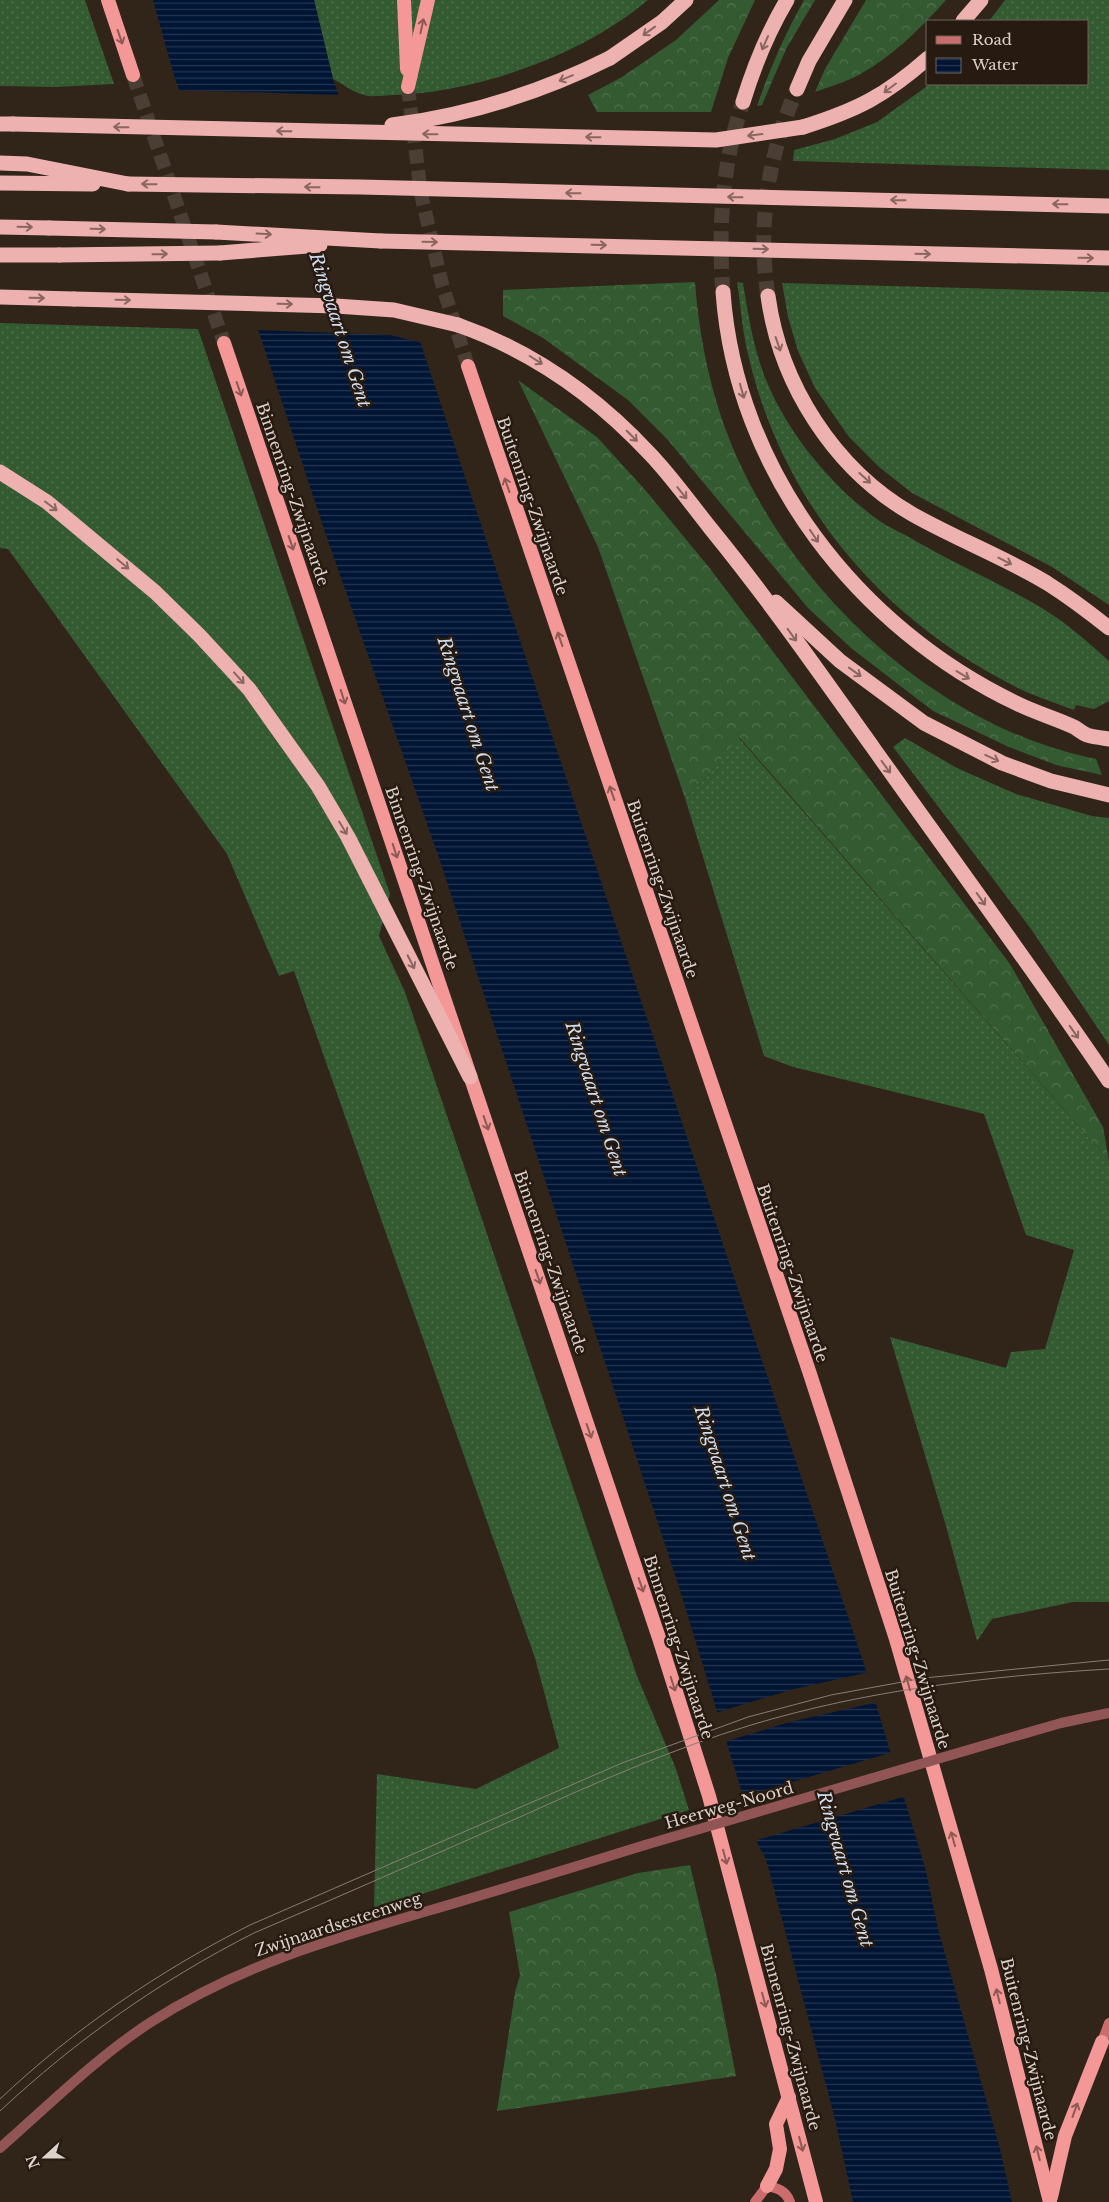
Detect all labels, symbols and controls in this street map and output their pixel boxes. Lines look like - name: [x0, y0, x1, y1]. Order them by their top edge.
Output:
- one-way arrow: [418, 19, 427, 35]
- legend: [926, 20, 1089, 85]
- one-way arrow: [642, 26, 656, 36]
- one-way arrow: [116, 29, 126, 45]
- text: Road: [972, 30, 1012, 49]
- one-way arrow: [759, 35, 769, 50]
- text: Water: [971, 55, 1019, 74]
- one-way arrow: [559, 74, 574, 84]
- one-way arrow: [884, 83, 897, 94]
- one-way arrow: [114, 122, 130, 132]
- one-way arrow: [276, 126, 292, 136]
- one-way arrow: [423, 129, 439, 139]
- one-way arrow: [747, 130, 763, 140]
- one-way arrow: [585, 133, 601, 142]
- one-way arrow: [142, 179, 158, 189]
- one-way arrow: [304, 182, 320, 191]
- one-way arrow: [565, 188, 581, 197]
- one-way arrow: [728, 192, 744, 201]
- one-way arrow: [890, 196, 906, 205]
- one-way arrow: [1053, 200, 1069, 209]
- one-way arrow: [16, 222, 32, 232]
- one-way arrow: [90, 224, 106, 234]
- one-way arrow: [256, 230, 272, 239]
- one-way arrow: [422, 237, 438, 246]
- one-way arrow: [590, 240, 606, 250]
- one-way arrow: [753, 245, 769, 254]
- one-way arrow: [152, 249, 168, 259]
- water label: Ringvaart om Gent: [304, 249, 376, 411]
- one-way arrow: [915, 249, 931, 258]
- one-way arrow: [1078, 253, 1094, 262]
- one-way arrow: [29, 294, 45, 303]
- one-way arrow: [115, 296, 131, 305]
- one-way arrow: [277, 300, 293, 309]
- one-way arrow: [774, 335, 783, 351]
- one-way arrow: [529, 355, 543, 366]
- one-way arrow: [235, 380, 244, 396]
- one-way arrow: [738, 383, 748, 399]
- street label: Binnenring-Zwijnaarde: [252, 400, 334, 588]
- street label: Buitenring-Zwijnaarde: [493, 414, 573, 598]
- one-way arrow: [626, 430, 639, 442]
- one-way arrow: [859, 472, 872, 484]
- one-way arrow: [502, 478, 512, 494]
- one-way arrow: [677, 486, 688, 499]
- one-way arrow: [44, 500, 57, 511]
- one-way arrow: [809, 529, 819, 543]
- one-way arrow: [287, 534, 296, 550]
- one-way arrow: [997, 556, 1012, 566]
- one-way arrow: [116, 559, 129, 570]
- one-way arrow: [787, 627, 797, 641]
- one-way arrow: [554, 632, 564, 648]
- water label: Ringvaart om Gent: [432, 633, 504, 795]
- one-way arrow: [848, 666, 861, 677]
- one-way arrow: [956, 670, 971, 680]
- one-way arrow: [233, 672, 245, 685]
- one-way arrow: [339, 688, 348, 704]
- one-way arrow: [984, 753, 999, 763]
- one-way arrow: [881, 760, 892, 773]
- street label: Binnenring-Zwijnaarde: [381, 784, 463, 972]
- one-way arrow: [607, 786, 616, 802]
- street label: Buitenring-Zwijnaarde: [623, 797, 703, 981]
- one-way arrow: [338, 820, 348, 834]
- one-way arrow: [390, 843, 400, 859]
- one-way arrow: [976, 892, 986, 906]
- one-way arrow: [406, 955, 416, 970]
- water label: Ringvaart om Gent: [560, 1018, 632, 1180]
- one-way arrow: [1069, 1025, 1079, 1039]
- one-way arrow: [482, 1115, 491, 1130]
- street label: Binnenring-Zwijnaarde: [510, 1168, 592, 1356]
- street label: Buitenring-Zwijnaarde: [753, 1181, 833, 1365]
- one-way arrow: [533, 1269, 543, 1285]
- water label: Ringvaart om Gent: [689, 1402, 761, 1564]
- one-way arrow: [585, 1423, 595, 1439]
- street label: Binnenring-Zwijnaarde: [640, 1552, 718, 1742]
- street label: Buitenring-Zwijnaarde: [881, 1566, 955, 1752]
- one-way arrow: [637, 1577, 646, 1592]
- one-way arrow: [669, 1676, 679, 1692]
- one-way arrow: [903, 1676, 913, 1692]
- street label: Heerweg-Noord: [662, 1777, 796, 1833]
- water label: Ringvaart om Gent: [812, 1787, 878, 1950]
- one-way arrow: [948, 1832, 958, 1848]
- one-way arrow: [721, 1848, 731, 1864]
- street label: Zwijnaardsesteenweg: [252, 1888, 424, 1960]
- street label: Binnenring-Zwijnaarde: [756, 1941, 826, 2133]
- street label: Buitenring-Zwijnaarde: [997, 1956, 1061, 2142]
- one-way arrow: [992, 1988, 1002, 2004]
- one-way arrow: [760, 1991, 769, 2007]
- one-way arrow: [1071, 2103, 1080, 2118]
- north arrow: [20, 2132, 70, 2182]
- one-way arrow: [797, 2136, 807, 2152]
- one-way arrow: [1033, 2146, 1042, 2162]
- text: N: [22, 2152, 44, 2171]

